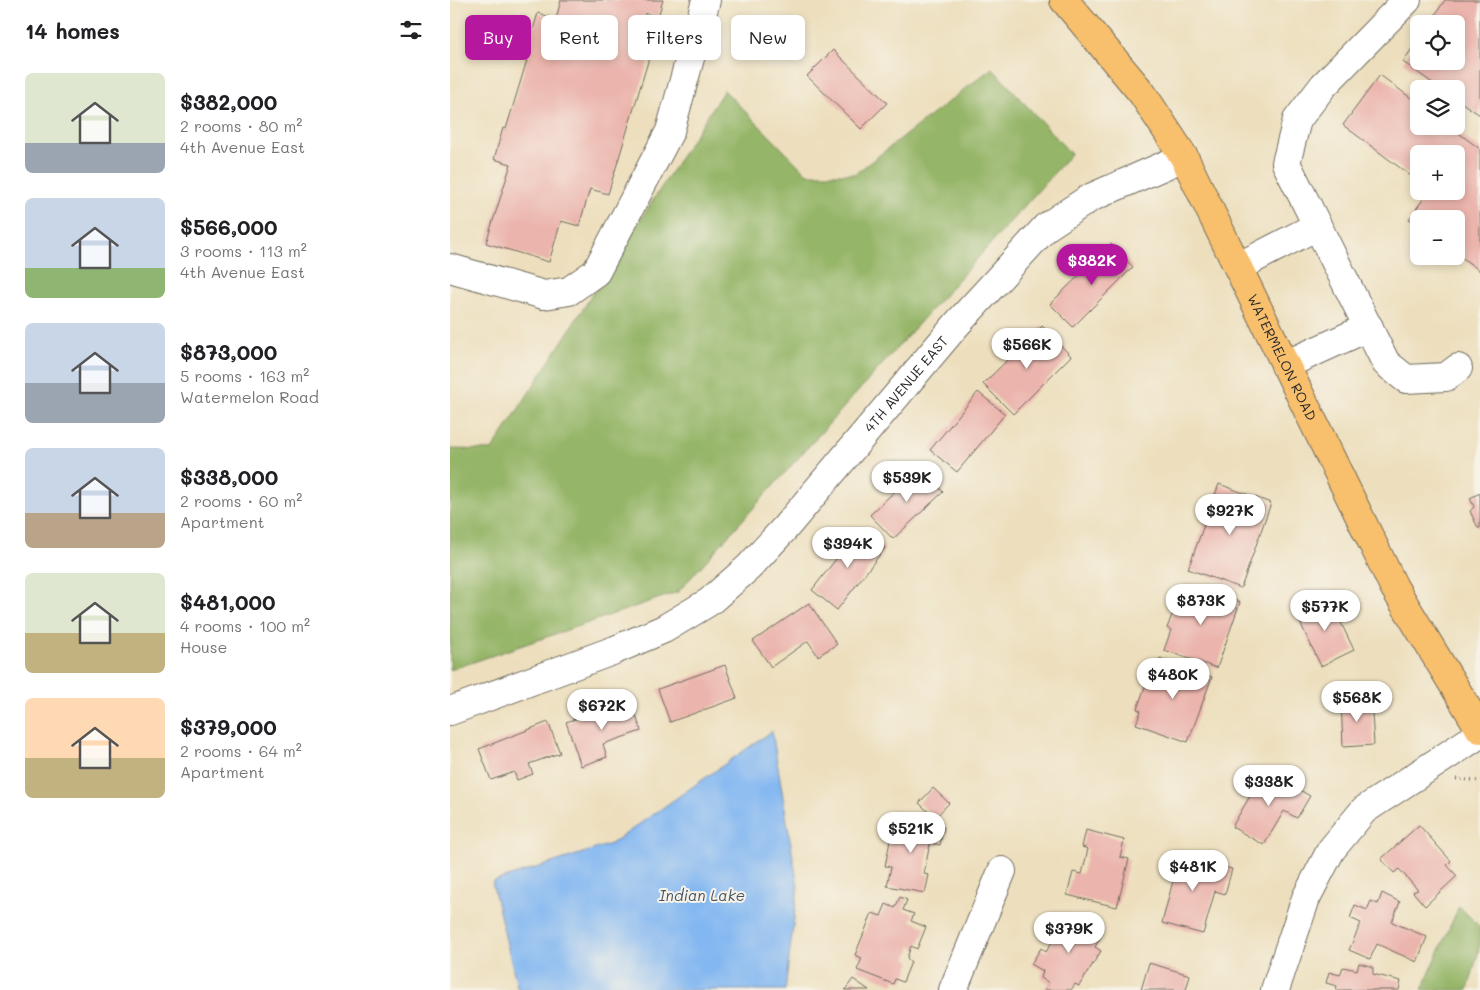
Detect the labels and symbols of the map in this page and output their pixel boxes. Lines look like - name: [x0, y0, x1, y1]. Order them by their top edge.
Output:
- pin: $382K: [1057, 244, 1127, 286]
- street label: WATERMELON ROAD: [1243, 291, 1321, 424]
- pin: $566K: [992, 328, 1062, 370]
- street label: 4TH AVENUE EAST: [860, 331, 952, 436]
- pin: $539K: [872, 460, 942, 503]
- pin: $927K: [1195, 494, 1265, 536]
- pin: $394K: [813, 526, 883, 569]
- pin: $873K: [1166, 584, 1236, 626]
- pin: $577K: [1290, 590, 1360, 632]
- pin: $480K: [1138, 658, 1208, 700]
- pin: $568K: [1322, 680, 1392, 723]
- pin: $672K: [567, 688, 637, 731]
- pin: $338K: [1234, 764, 1304, 807]
- pin: $521K: [876, 812, 946, 854]
- pin: $481K: [1158, 850, 1228, 892]
- water label: Indian Lake: [659, 885, 745, 905]
- pin: $379K: [1034, 912, 1104, 954]

